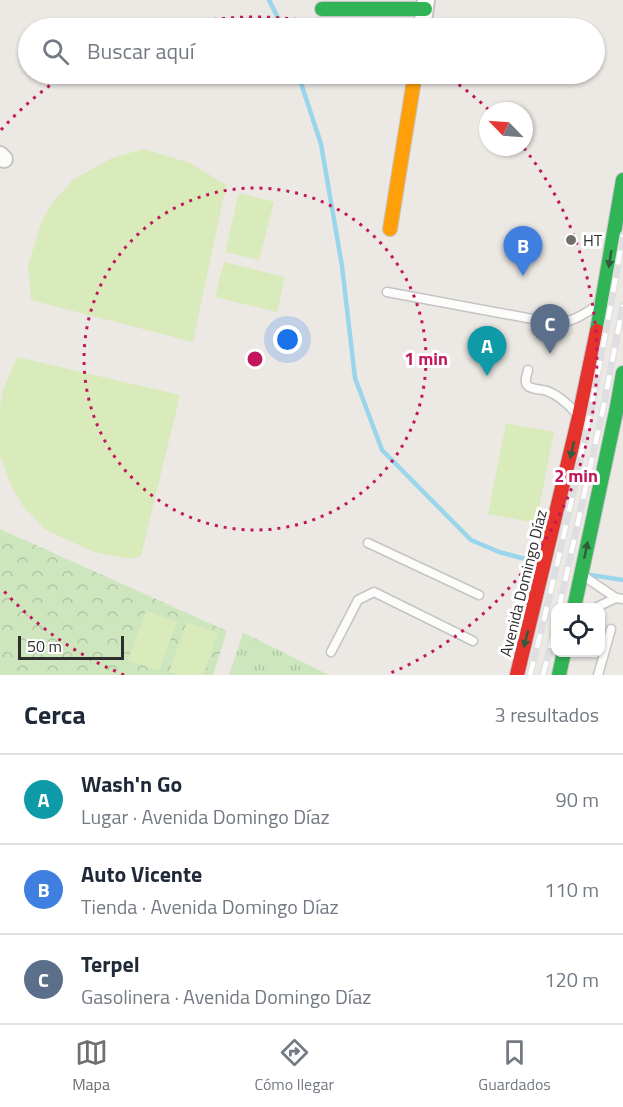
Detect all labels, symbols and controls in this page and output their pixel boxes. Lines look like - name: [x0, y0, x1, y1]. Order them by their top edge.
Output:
- search box: [18, 18, 605, 84]
- text: Buscar aquí: [87, 34, 195, 68]
- icon: search: [39, 35, 72, 68]
- north arrow: [479, 102, 533, 156]
- pin: B: [504, 226, 542, 276]
- place label: HT: [583, 228, 603, 252]
- marker: HT: [564, 233, 578, 247]
- one-way arrow: [605, 249, 614, 268]
- pin: C: [530, 304, 570, 354]
- your location: [273, 325, 302, 354]
- pin: A: [468, 326, 506, 376]
- text: 1 min: [404, 345, 448, 372]
- centre of rings: [245, 349, 265, 369]
- one-way arrow: [566, 441, 576, 459]
- text: 2 min: [554, 462, 598, 489]
- street label: Avenida Domingo Díaz: [493, 507, 553, 659]
- one-way arrow: [582, 541, 591, 560]
- map controls: [551, 603, 605, 657]
- button: locate: [551, 603, 605, 657]
- one-way arrow: [521, 630, 531, 649]
- scale bar: [18, 633, 124, 660]
- text: 50 m: [27, 634, 62, 658]
- text: Cerca: [24, 695, 86, 734]
- text: 3 resultados: [495, 699, 599, 730]
- text: Wash'n Go: [81, 767, 182, 801]
- text: A: [37, 784, 50, 815]
- text: 90 m: [555, 784, 599, 815]
- text: Lugar · Avenida Domingo Díaz: [81, 801, 330, 832]
- text: Auto Vicente: [81, 857, 202, 891]
- text: B: [37, 874, 50, 905]
- text: 110 m: [544, 874, 599, 905]
- text: Tienda · Avenida Domingo Díaz: [81, 891, 339, 922]
- text: Terpel: [81, 947, 140, 981]
- text: C: [38, 964, 49, 995]
- text: 120 m: [544, 964, 599, 995]
- text: Gasolinera · Avenida Domingo Díaz: [81, 981, 371, 1012]
- tab: Mapa: [72, 1036, 110, 1096]
- tab: Cómo llegar: [254, 1036, 334, 1096]
- tab: Guardados: [478, 1036, 551, 1096]

